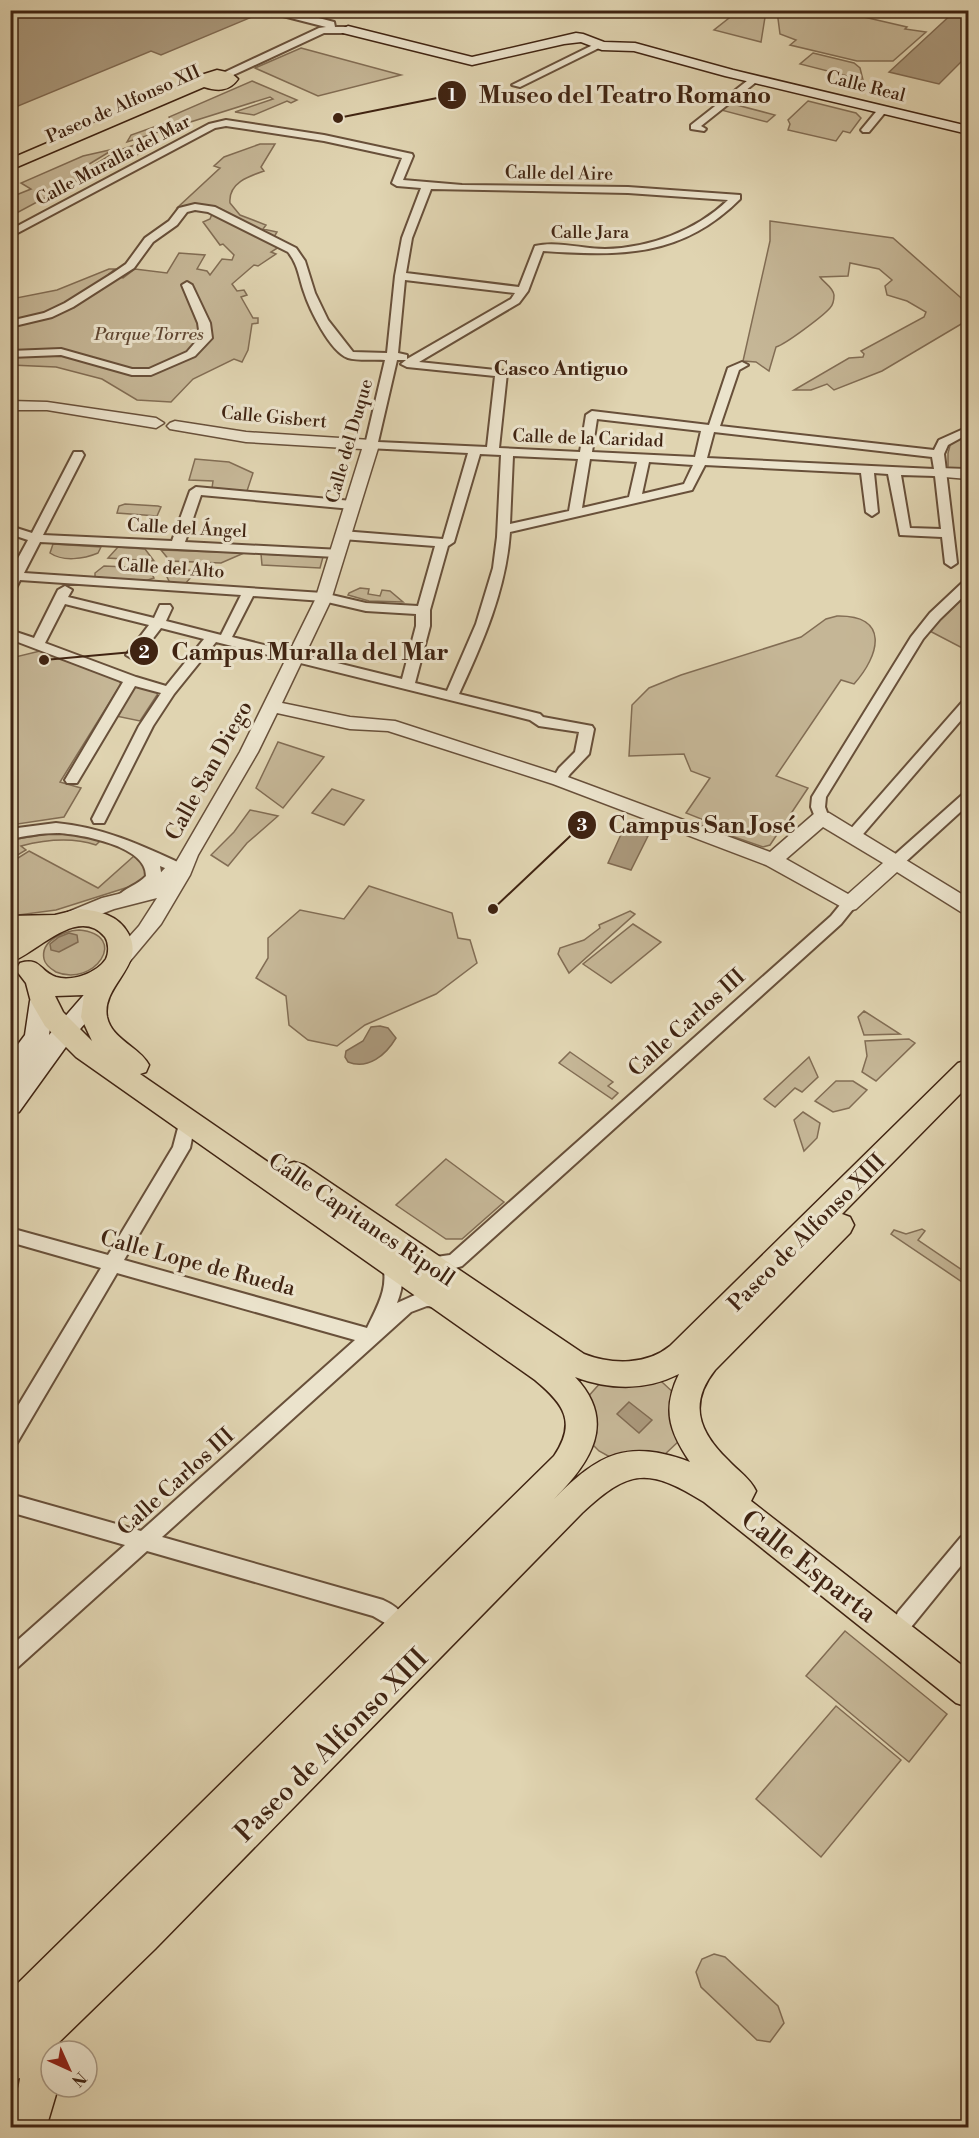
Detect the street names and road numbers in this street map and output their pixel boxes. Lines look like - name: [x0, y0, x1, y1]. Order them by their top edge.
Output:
- street label: Paseo de Alfonso XII: [42, 60, 204, 149]
- street label: Calle Real: [824, 66, 908, 108]
- street label: Calle Muralla del Mar: [32, 110, 195, 211]
- street label: Calle del Aire: [505, 161, 613, 186]
- street label: Calle Jara: [551, 221, 630, 244]
- street label: Calle del Duque: [321, 376, 378, 506]
- street label: Calle Gisbert: [220, 401, 328, 434]
- street label: Calle de la Caridad: [512, 424, 665, 453]
- street label: Calle del Ángel: [127, 514, 248, 543]
- street label: Calle del Alto: [117, 553, 225, 584]
- street label: Calle San Diego: [160, 696, 259, 845]
- street label: Calle Carlos III: [623, 963, 752, 1083]
- street label: Calle Capitanes Ripoll: [263, 1148, 460, 1293]
- street label: Paseo de Alfonso XIII: [723, 1148, 892, 1317]
- street label: Calle Lope de Rueda: [97, 1224, 299, 1303]
- street label: Calle Carlos III: [112, 1422, 241, 1542]
- street label: Calle Esparta: [734, 1503, 883, 1631]
- street label: Paseo de Alfonso XIII: [228, 1642, 436, 1850]

